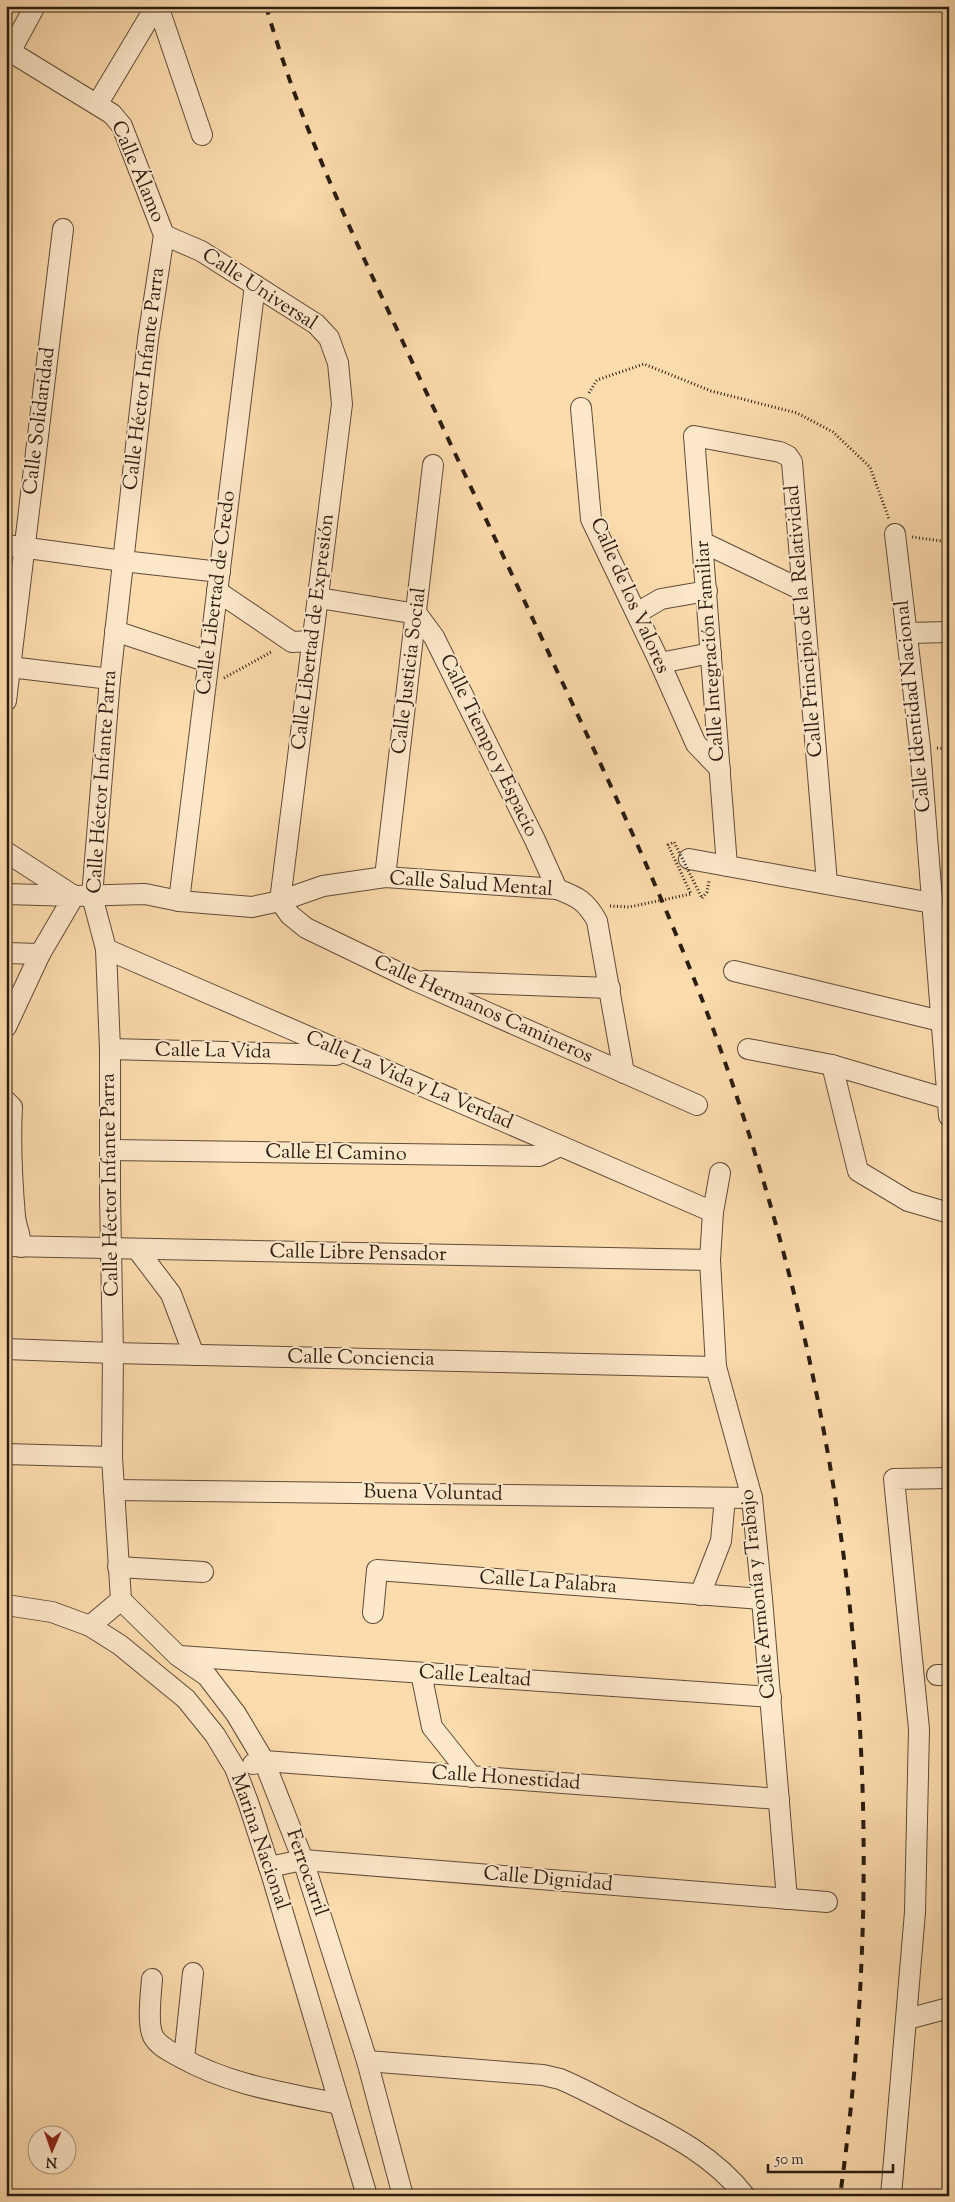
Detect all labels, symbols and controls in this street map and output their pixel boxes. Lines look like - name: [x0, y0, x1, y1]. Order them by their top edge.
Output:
- street label: Calle Álamo: [103, 116, 172, 227]
- street label: Calle Universal: [195, 242, 323, 339]
- street label: Calle Héctor Infante Parra: [117, 266, 173, 492]
- street label: Calle Solidaridad: [17, 346, 63, 496]
- street label: Calle Principio de la Relatividad: [779, 484, 831, 758]
- street label: Calle Libertad de Credo: [190, 489, 244, 697]
- street label: Calle Libertad de Expresión: [285, 512, 343, 752]
- street label: Calle de los Valores: [582, 513, 676, 679]
- street label: Calle Integración Familiar: [689, 539, 733, 763]
- street label: Calle Justicia Social: [385, 586, 435, 756]
- street label: Calle Identidad Nacional: [888, 598, 940, 814]
- street label: Calle Tiempo y Espacio: [431, 650, 545, 842]
- street label: Calle Héctor Infante Parra: [81, 669, 125, 895]
- street label: Calle Salud Mental: [388, 865, 554, 905]
- street label: Calle Hermanos Camineros: [369, 949, 597, 1072]
- street label: Calle La Vida y La Verdad: [301, 1024, 517, 1138]
- street label: Calle La Vida: [155, 1036, 271, 1068]
- street label: Calle Héctor Infante Parra: [95, 1073, 127, 1297]
- street label: Calle El Camino: [265, 1138, 407, 1170]
- street label: Calle Libre Pensador: [269, 1238, 447, 1270]
- street label: Calle Conciencia: [287, 1343, 435, 1375]
- street label: Buena Voluntad: [363, 1478, 503, 1510]
- street label: Calle Armonía y Trabajo: [734, 1488, 784, 1700]
- street label: Calle La Palabra: [478, 1564, 618, 1602]
- street label: Calle Lealtad: [418, 1659, 532, 1695]
- street label: Calle Honestidad: [431, 1759, 581, 1799]
- street label: Marina Nacional: [222, 1770, 296, 1915]
- street label: Ferrocarril: [278, 1826, 335, 1921]
- street label: Calle Dignidad: [482, 1860, 614, 1900]
- north arrow: [28, 2124, 78, 2174]
- scale bar: [768, 2142, 892, 2174]
- text: 50 m: [774, 2150, 804, 2171]
- text: N: [46, 2151, 58, 2171]

